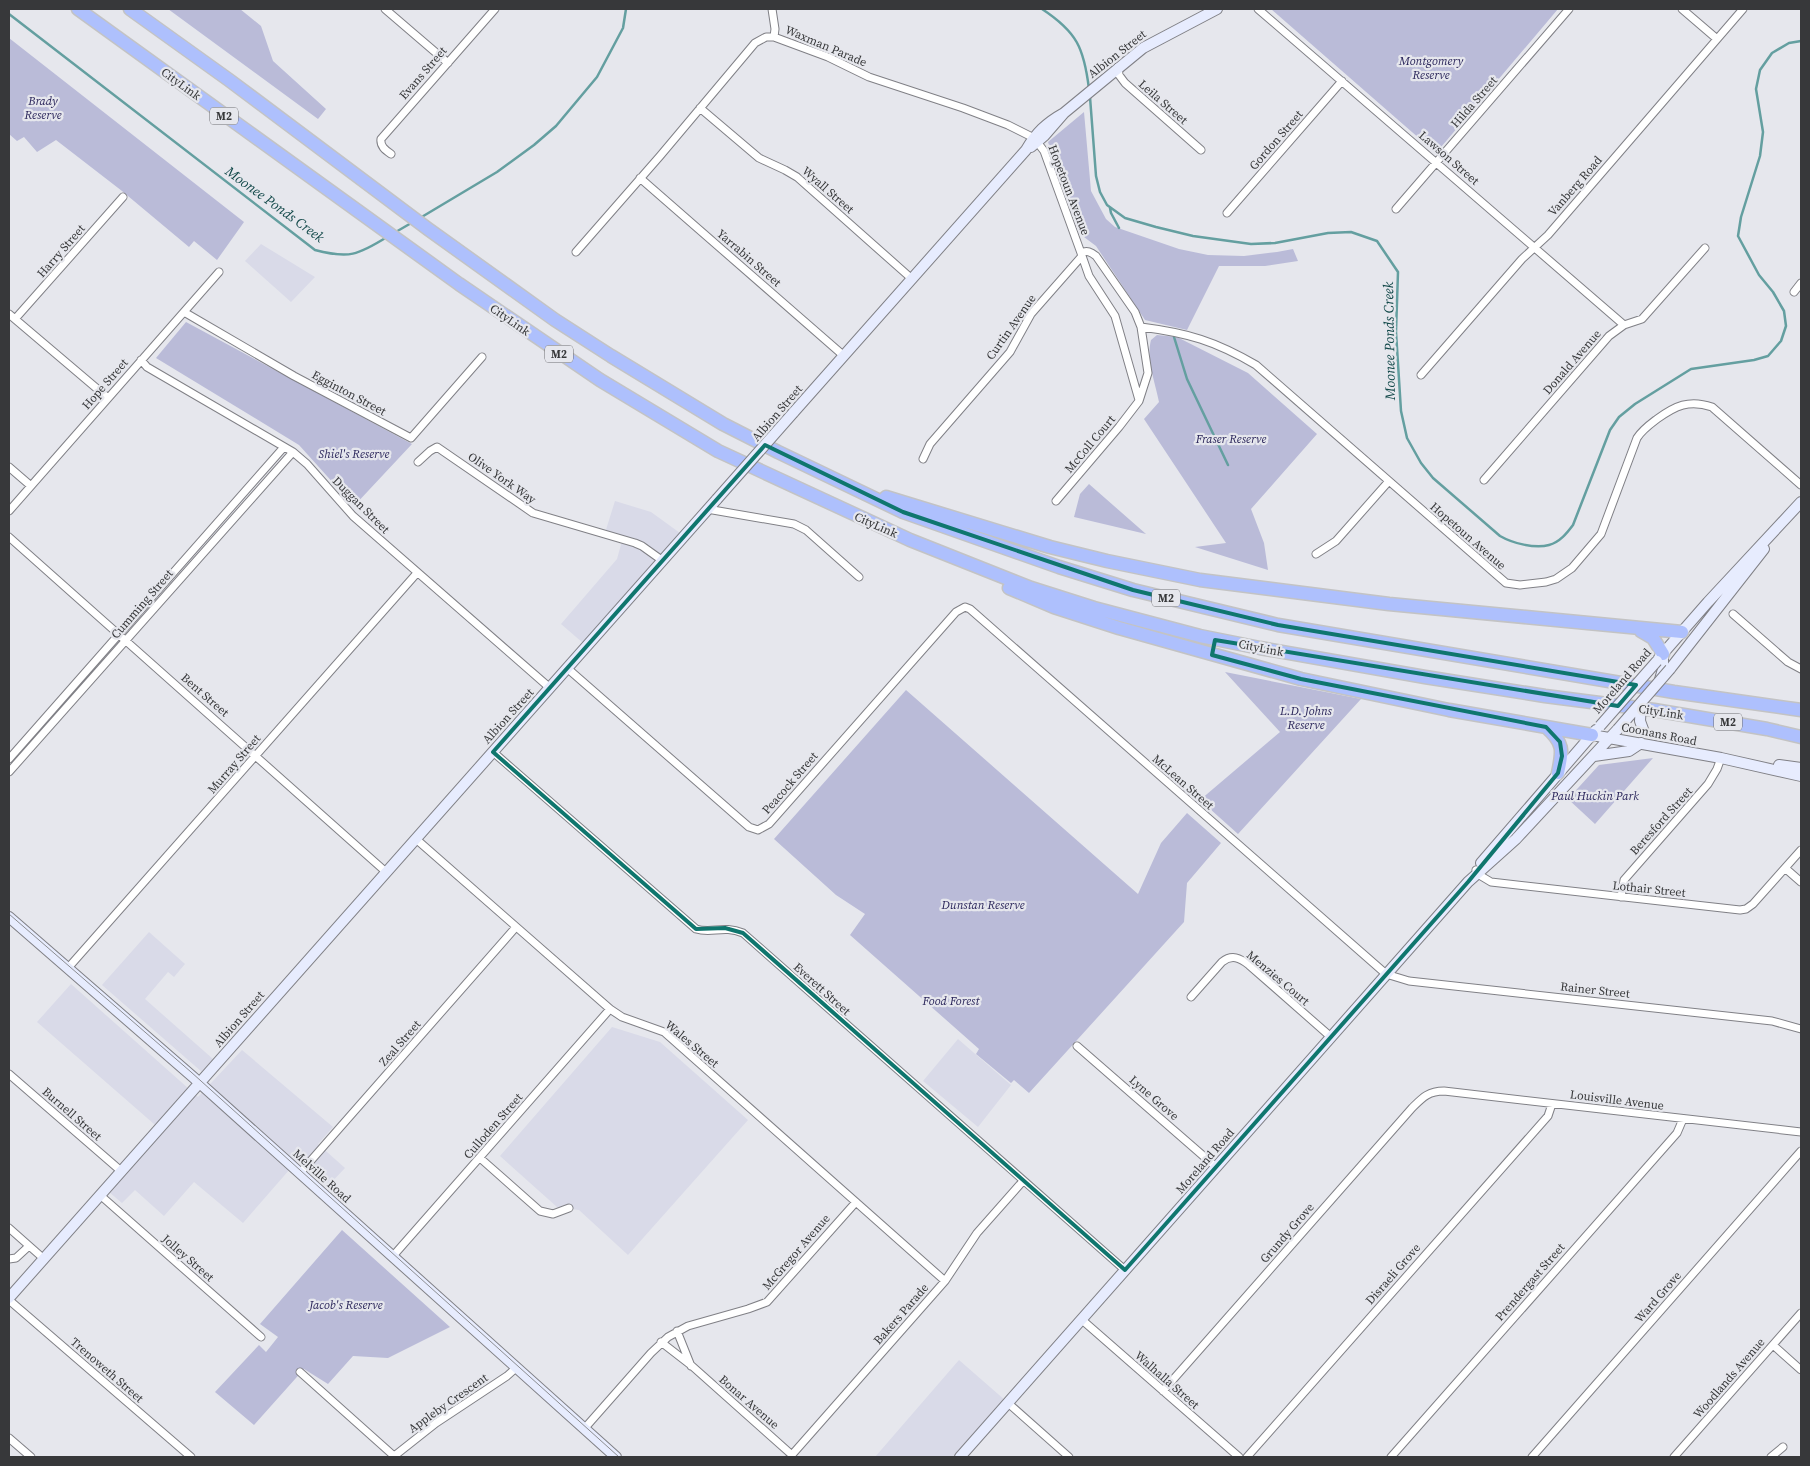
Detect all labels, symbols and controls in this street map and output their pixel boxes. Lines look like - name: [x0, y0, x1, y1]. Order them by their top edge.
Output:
- street label: Waxman Parade: [783, 22, 869, 70]
- street label: Albion Street: [1085, 26, 1149, 82]
- street label: Evans Street: [396, 43, 450, 103]
- park label: Montgomery Reserve: [1398, 53, 1463, 83]
- street label: CityLink: [158, 64, 204, 104]
- street label: Hilda Street: [1447, 73, 1501, 131]
- street label: Leila Street: [1135, 76, 1191, 128]
- park label: Brady Reserve: [23, 93, 62, 123]
- street label: Gordon Street: [1246, 107, 1306, 173]
- road number: M2: [210, 108, 238, 124]
- street label: Lawson Street: [1415, 127, 1483, 189]
- street label: Hopetoun Avenue: [1044, 142, 1094, 238]
- street label: Vanberg Road: [1544, 152, 1606, 219]
- water label: Moonee Ponds Creek: [220, 161, 329, 247]
- street label: Wyall Street: [799, 163, 858, 217]
- street label: Harry Street: [33, 221, 89, 281]
- street label: Yarrabin Street: [713, 226, 785, 290]
- water label: Moonee Ponds Creek: [1378, 281, 1400, 401]
- street label: Curtin Avenue: [982, 291, 1040, 363]
- street label: CityLink: [487, 300, 534, 340]
- street label: Donald Avenue: [1539, 326, 1605, 398]
- road number: M2: [545, 346, 573, 362]
- street label: Hope Street: [78, 355, 132, 413]
- street label: Egginton Street: [309, 367, 389, 419]
- street label: Albion Street: [748, 381, 806, 445]
- street label: McColl Court: [1061, 412, 1119, 476]
- park label: Fraser Reserve: [1195, 431, 1266, 447]
- park label: Shiel's Reserve: [319, 446, 390, 462]
- street label: Olive York Way: [465, 449, 540, 508]
- street label: Duggan Street: [329, 473, 393, 537]
- street label: Hopetoun Avenue: [1427, 499, 1509, 573]
- street label: CityLink: [852, 508, 900, 542]
- street label: Cumming Street: [107, 566, 177, 642]
- road number: M2: [1152, 590, 1180, 606]
- street label: CityLink: [1237, 636, 1285, 660]
- street label: Moreland Road: [1589, 645, 1655, 717]
- street label: Bent Street: [178, 670, 232, 720]
- street label: Albion Street: [479, 685, 537, 747]
- street label: CityLink: [1637, 701, 1685, 724]
- park label: L.D. Johns Reserve: [1279, 703, 1333, 733]
- road number: M2: [1714, 714, 1742, 730]
- street label: Coonans Road: [1620, 719, 1698, 749]
- street label: Murray Street: [204, 731, 264, 797]
- street label: Peacock Street: [759, 748, 822, 817]
- street label: McLean Street: [1149, 751, 1217, 813]
- street label: Beresford Street: [1626, 784, 1696, 858]
- park label: Paul Huckin Park: [1550, 788, 1639, 804]
- street label: Lothair Street: [1612, 877, 1686, 901]
- park label: Dunstan Reserve: [940, 897, 1025, 913]
- street label: Menzies Court: [1243, 947, 1313, 1009]
- street label: Everett Street: [790, 959, 854, 1019]
- street label: Rainer Street: [1559, 978, 1631, 1002]
- street label: Albion Street: [210, 987, 268, 1051]
- park label: Food Forest: [922, 993, 980, 1009]
- street label: Zeal Street: [376, 1017, 425, 1069]
- street label: Wales Street: [662, 1017, 722, 1071]
- street label: Lyne Grove: [1126, 1072, 1182, 1124]
- street label: Burnell Street: [39, 1084, 105, 1144]
- street label: Louisville Avenue: [1569, 1086, 1665, 1114]
- street label: Culloden Street: [460, 1090, 526, 1162]
- street label: Moreland Road: [1172, 1125, 1238, 1197]
- street label: Melville Road: [290, 1146, 355, 1206]
- street label: Grundy Grove: [1256, 1200, 1318, 1266]
- street label: McGregor Avenue: [759, 1211, 833, 1293]
- street label: Jolley Street: [158, 1230, 217, 1285]
- street label: Disraeli Grove: [1362, 1240, 1424, 1308]
- street label: Prendergast Street: [1492, 1240, 1568, 1324]
- street label: Ward Grove: [1631, 1268, 1685, 1326]
- street label: Bakers Parade: [870, 1280, 932, 1348]
- park label: Jacob's Reserve: [307, 1297, 383, 1313]
- street label: Trenoweth Street: [67, 1334, 147, 1406]
- street label: Woodlands Avenue: [1690, 1334, 1768, 1422]
- street label: Walhalla Street: [1131, 1347, 1203, 1413]
- street label: Appleby Crescent: [405, 1370, 491, 1436]
- street label: Bonar Avenue: [716, 1371, 782, 1433]

